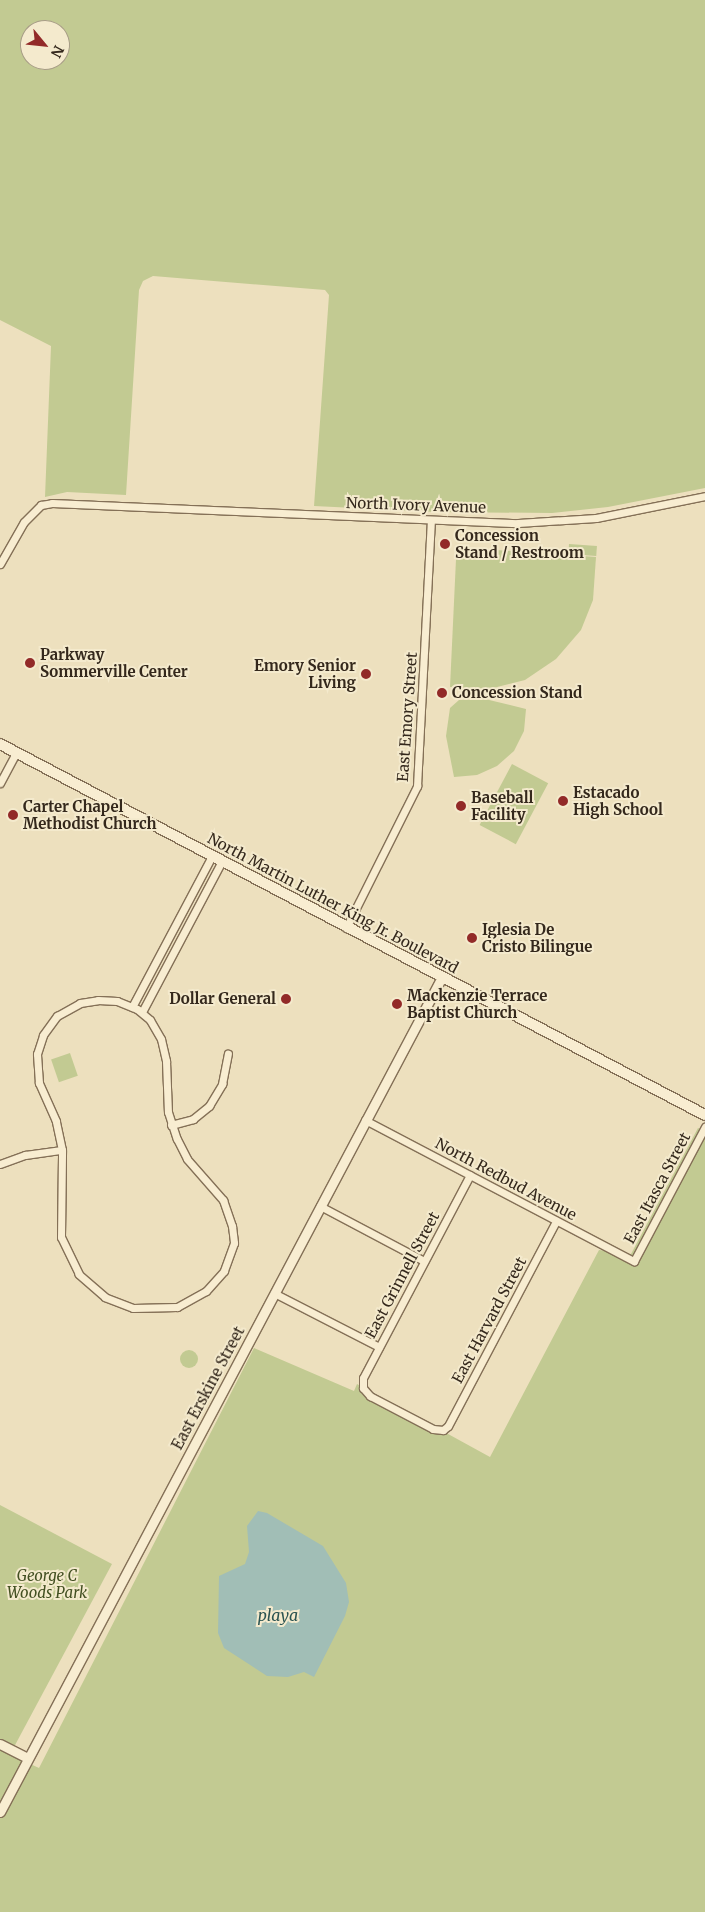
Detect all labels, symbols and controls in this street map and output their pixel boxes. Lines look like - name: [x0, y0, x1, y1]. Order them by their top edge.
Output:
- north arrow: [20, 20, 70, 70]
- text: N: [47, 42, 68, 61]
- street label: North Ivory Avenue: [346, 494, 486, 516]
- place label: Concession Stand / Restroom: [455, 526, 584, 561]
- marker: Concession Stand / Restroom: [439, 538, 451, 550]
- place label: Parkway Sommerville Center: [40, 645, 188, 680]
- street label: East Emory Street: [393, 651, 421, 783]
- place label: Emory Senior Living: [254, 656, 356, 691]
- marker: Parkway Sommerville Center: [24, 657, 36, 669]
- marker: Emory Senior Living: [360, 668, 372, 680]
- place label: Concession Stand: [452, 684, 582, 702]
- marker: Concession Stand: [436, 687, 448, 699]
- place label: Estacado High School: [573, 783, 663, 818]
- place label: Baseball Facility: [471, 788, 533, 823]
- marker: Estacado High School: [557, 795, 569, 807]
- place label: Carter Chapel Methodist Church: [23, 797, 157, 832]
- marker: Baseball Facility: [455, 800, 467, 812]
- marker: Carter Chapel Methodist Church: [7, 809, 19, 821]
- street label: North Martin Luther King Jr. Boulevard: [205, 829, 461, 977]
- place label: Iglesia De Cristo Bilingue: [482, 920, 592, 955]
- marker: Iglesia De Cristo Bilingue: [466, 932, 478, 944]
- place label: Mackenzie Terrace Baptist Church: [407, 986, 547, 1021]
- place label: Dollar General: [169, 990, 276, 1008]
- marker: Dollar General: [280, 993, 292, 1005]
- marker: Mackenzie Terrace Baptist Church: [391, 998, 403, 1010]
- street label: East Itasca Street: [620, 1129, 694, 1247]
- street label: North Redbud Avenue: [432, 1134, 580, 1224]
- street label: East Grinnell Street: [361, 1209, 443, 1341]
- street label: East Harvard Street: [448, 1254, 530, 1386]
- street label: East Erskine Street: [168, 1323, 248, 1453]
- park label: George C Woods Park: [7, 1566, 87, 1601]
- water label: playa: [258, 1605, 298, 1625]

